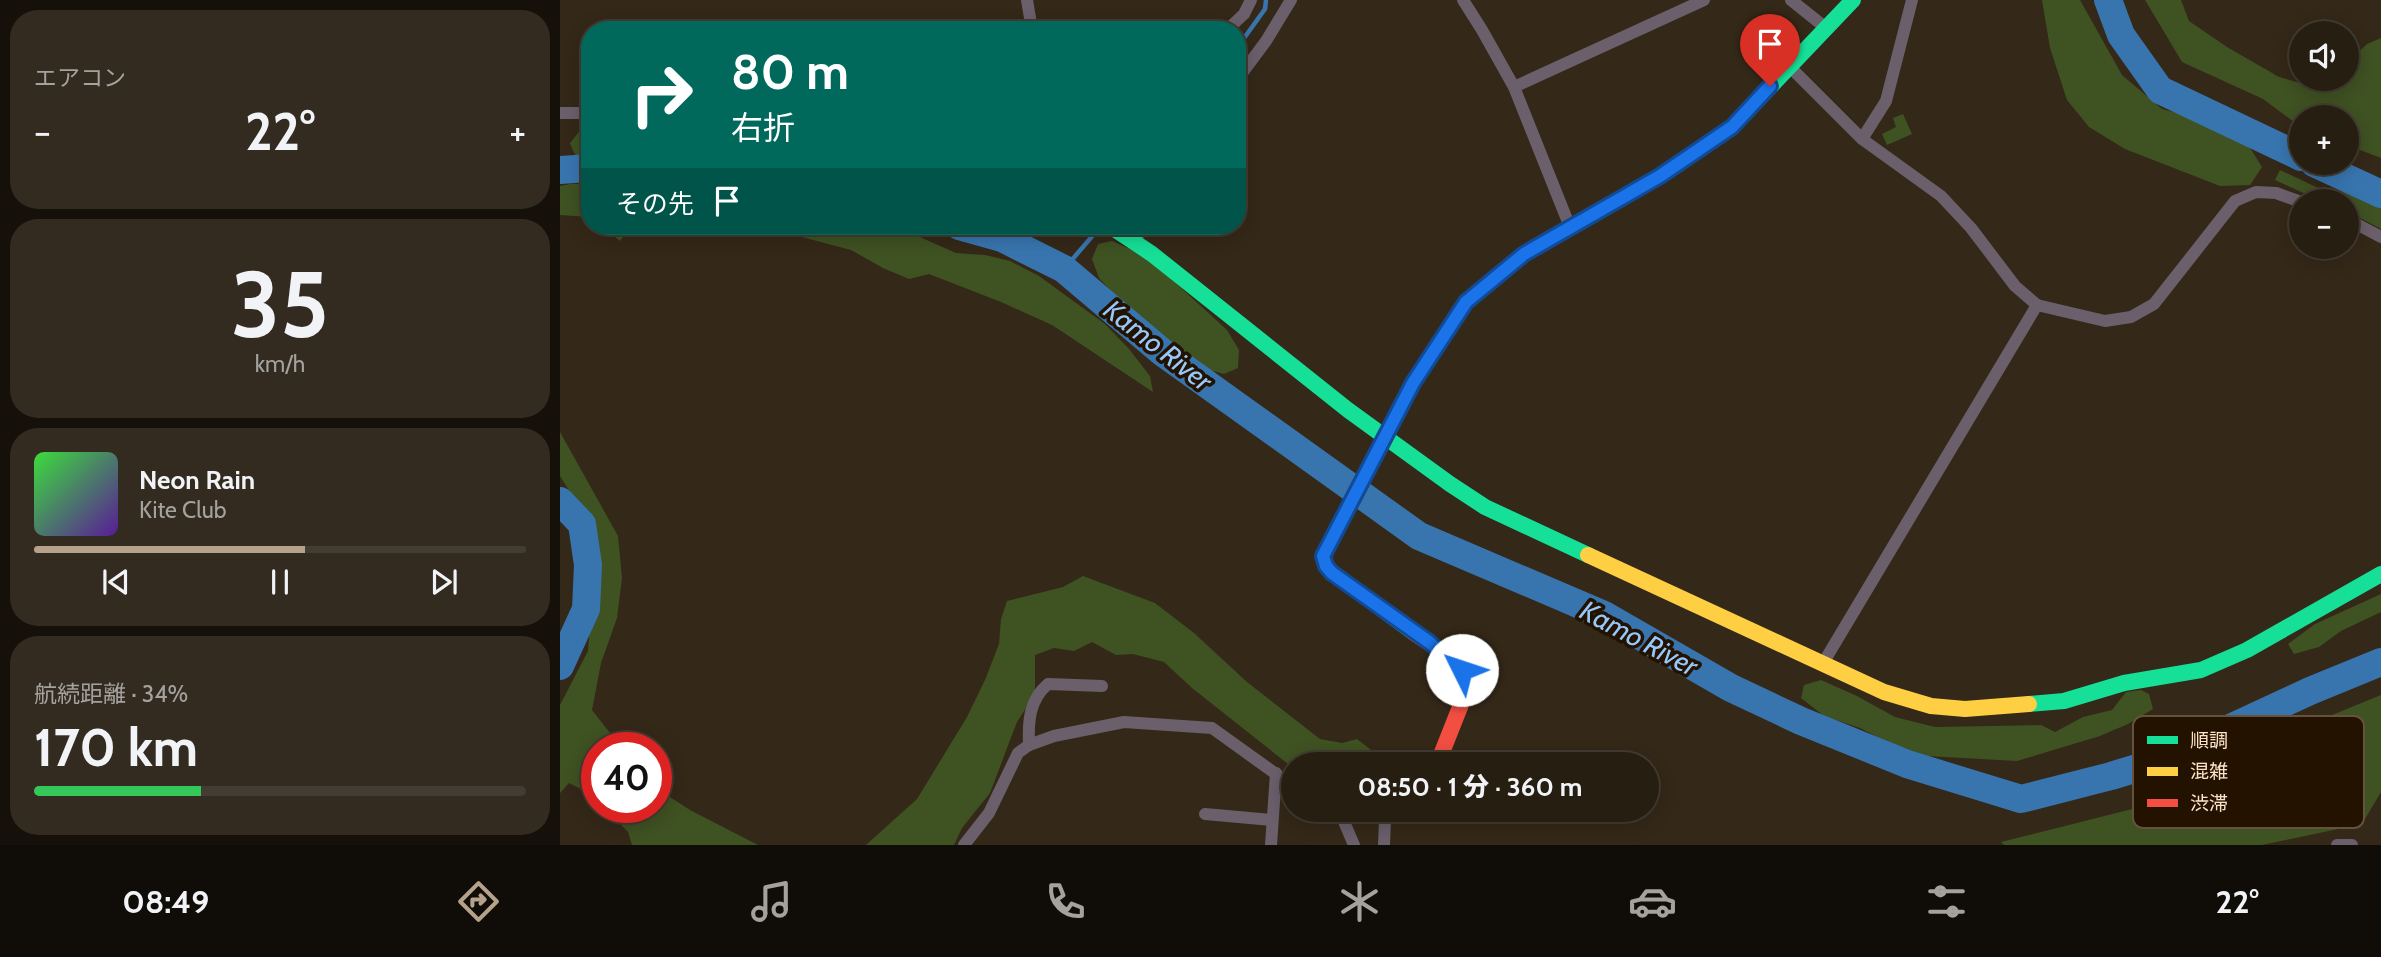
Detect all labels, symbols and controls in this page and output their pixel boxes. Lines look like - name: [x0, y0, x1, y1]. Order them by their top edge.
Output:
- pin: [1740, 14, 1800, 86]
- map controls: [2289, 21, 2359, 259]
- button: sound: [2289, 21, 2359, 91]
- icon: arrive: [1751, 25, 1789, 63]
- text: 80 m: [731, 42, 849, 101]
- icon: right: [616, 49, 707, 140]
- text: エアコン: [34, 64, 126, 92]
- text: 22°: [245, 100, 315, 163]
- button: +: [2289, 105, 2359, 175]
- text: −: [34, 108, 51, 155]
- text: +: [509, 108, 526, 155]
- text: 右折: [731, 108, 795, 147]
- icon: arrive: [708, 182, 746, 220]
- text: その先: [616, 188, 694, 220]
- button: −: [2289, 189, 2359, 259]
- text: 35: [231, 249, 329, 360]
- water label: Kamo River: [1097, 292, 1220, 399]
- text: km/h: [255, 350, 305, 378]
- text: Neon Rain: [139, 464, 255, 496]
- text: Kite Club: [139, 496, 226, 524]
- icon: previous: [97, 563, 135, 601]
- icon: pause: [261, 563, 299, 601]
- icon: next: [425, 563, 463, 601]
- water label: Kamo River: [1575, 593, 1705, 684]
- position arrow: [1425, 633, 1499, 707]
- text: 航続距離 · 34%: [34, 680, 188, 708]
- text: 170 km: [34, 716, 198, 779]
- legend: [2133, 716, 2364, 828]
- text: 順調: [2190, 729, 2228, 752]
- speed limit sign: 40: [581, 732, 672, 823]
- text: 混雑: [2190, 760, 2228, 783]
- text: 08:50 · 1 分 · 360 m: [1358, 771, 1582, 803]
- text: 渋滞: [2190, 792, 2228, 815]
- icon: directions: [454, 877, 503, 926]
- icon: music: [747, 877, 796, 926]
- icon: phone: [1041, 877, 1090, 926]
- icon: climate: [1335, 877, 1384, 926]
- icon: car: [1628, 877, 1677, 926]
- icon: filters: [1922, 877, 1971, 926]
- text: 08:49: [122, 882, 209, 921]
- text: 22°: [2216, 882, 2259, 921]

